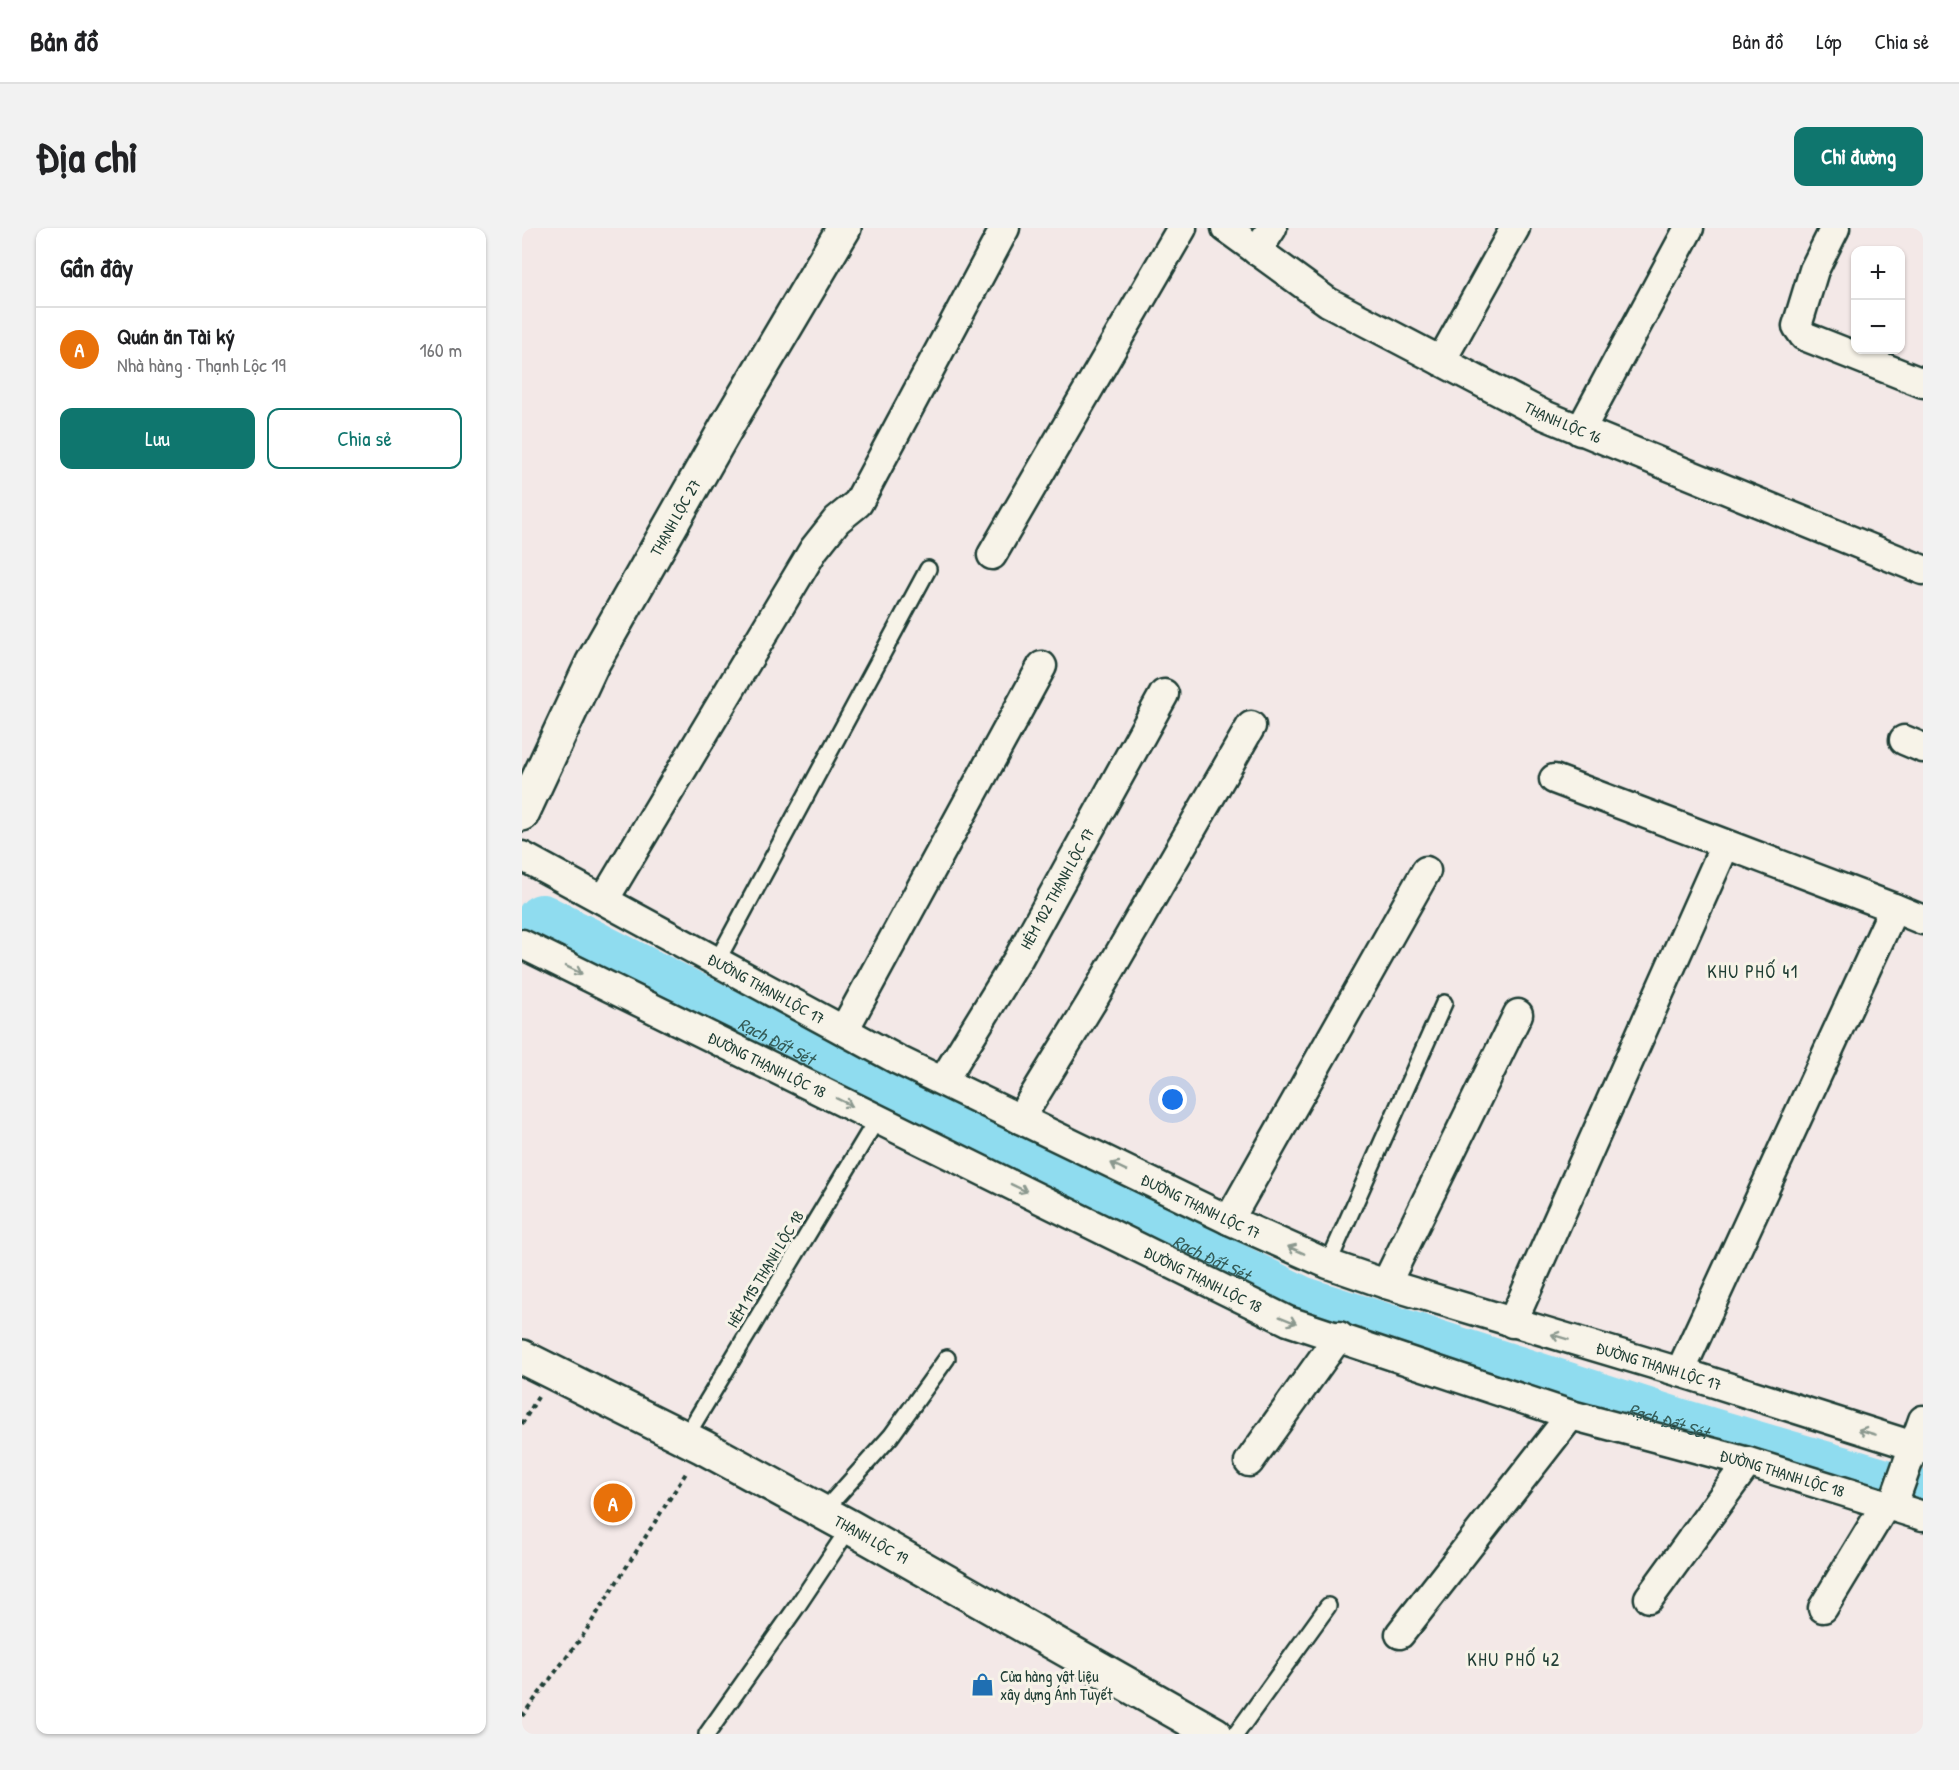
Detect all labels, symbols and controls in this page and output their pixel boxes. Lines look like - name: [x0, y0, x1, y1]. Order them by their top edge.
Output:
- text: Bản đồ: [30, 22, 98, 60]
- text: Bản đồ: [1732, 27, 1783, 56]
- text: Lớp: [1816, 27, 1841, 56]
- text: Chia sẻ: [1874, 27, 1929, 56]
- button: Chỉ đường: [1794, 127, 1923, 186]
- text: Địa chỉ: [36, 128, 138, 185]
- map controls: [1851, 246, 1905, 354]
- button: +: [1851, 246, 1905, 300]
- text: Gần đây: [60, 250, 133, 285]
- button: −: [1851, 300, 1905, 354]
- text: Quán ăn Tài ký: [117, 321, 235, 351]
- text: A: [75, 336, 84, 363]
- text: 160 m: [420, 336, 462, 363]
- text: Nhà hàng · Thạnh Lộc 19: [117, 351, 286, 378]
- street label: THẠNH LỘC 16: [1520, 396, 1605, 448]
- button: Lưu: [60, 408, 255, 469]
- button: Chia sẻ: [267, 408, 462, 469]
- street label: THẠNH LỘC 27: [645, 475, 706, 560]
- street label: HẺM 102 THẠNH LỘC 17: [1015, 824, 1099, 953]
- street label: ĐƯỜNG THẠNH LỘC 17: [704, 948, 829, 1029]
- district label: KHU PHỐ 41: [1707, 959, 1799, 984]
- one-way arrow: [565, 965, 583, 976]
- water label: Rạch Đất Sét: [734, 1011, 822, 1072]
- street label: ĐƯỜNG THẠNH LỘC 18: [704, 1026, 830, 1103]
- your location: [1158, 1085, 1187, 1114]
- one-way arrow: [834, 1097, 852, 1109]
- one-way arrow: [1111, 1161, 1129, 1173]
- street label: ĐƯỜNG THẠNH LỘC 17: [1137, 1168, 1264, 1244]
- one-way arrow: [1009, 1183, 1027, 1195]
- street label: HẺM 115 THẠNH LỘC 18: [721, 1207, 809, 1331]
- water label: Rạch Đất Sét: [1169, 1228, 1257, 1289]
- street label: ĐƯỜNG THẠNH LỘC 18: [1140, 1241, 1266, 1318]
- one-way arrow: [1287, 1244, 1305, 1255]
- one-way arrow: [1278, 1315, 1297, 1326]
- one-way arrow: [1551, 1331, 1570, 1342]
- street label: ĐƯỜNG THẠNH LỘC 17: [1594, 1337, 1724, 1396]
- water label: Rạch Đất Sét: [1625, 1396, 1714, 1446]
- one-way arrow: [1858, 1425, 1877, 1436]
- street label: ĐƯỜNG THẠNH LỘC 18: [1718, 1444, 1847, 1502]
- pin: A: [594, 1480, 632, 1526]
- street label: THẠNH LỘC 19: [830, 1510, 912, 1569]
- district label: KHU PHỐ 42: [1467, 1647, 1561, 1672]
- place label: Cửa hàng vật liệu xây dựng Ánh Tuyết: [1000, 1665, 1113, 1705]
- shop icon: Cửa hàng vật liệu xây dựng Ánh Tuyết: [969, 1672, 995, 1698]

